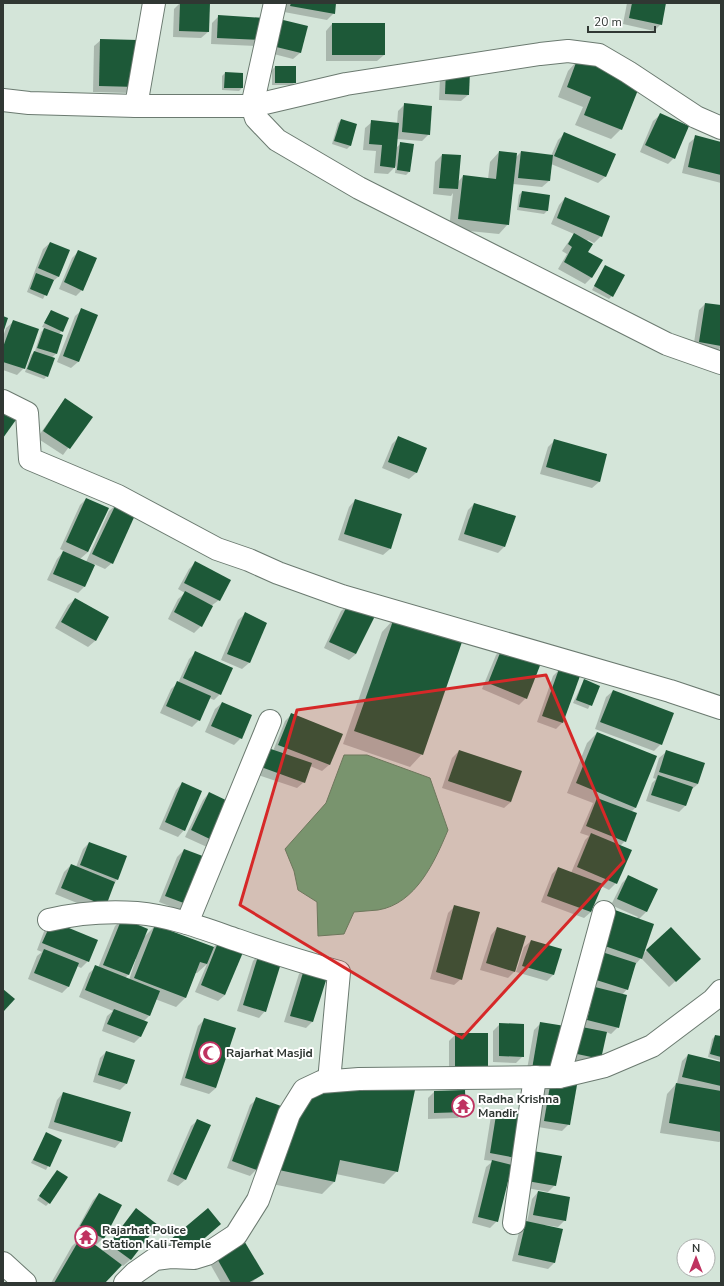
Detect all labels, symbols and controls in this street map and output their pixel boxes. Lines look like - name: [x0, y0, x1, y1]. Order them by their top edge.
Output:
- scale bar: [588, 8, 655, 34]
- text: 20 m: [594, 14, 622, 30]
- mosque icon: Rajarhat Masjid: [197, 1040, 223, 1066]
- place label: Rajarhat Masjid: [226, 1045, 313, 1061]
- place label: Radha Krishna Mandir: [478, 1091, 559, 1121]
- temple icon: Radha Krishna Mandir: [450, 1093, 476, 1119]
- place label: Rajarhat Police Station Kali Temple: [102, 1222, 212, 1252]
- temple icon: Rajarhat Police Station Kali Temple: [73, 1224, 99, 1250]
- north arrow: [676, 1238, 716, 1278]
- text: N: [692, 1241, 700, 1256]

